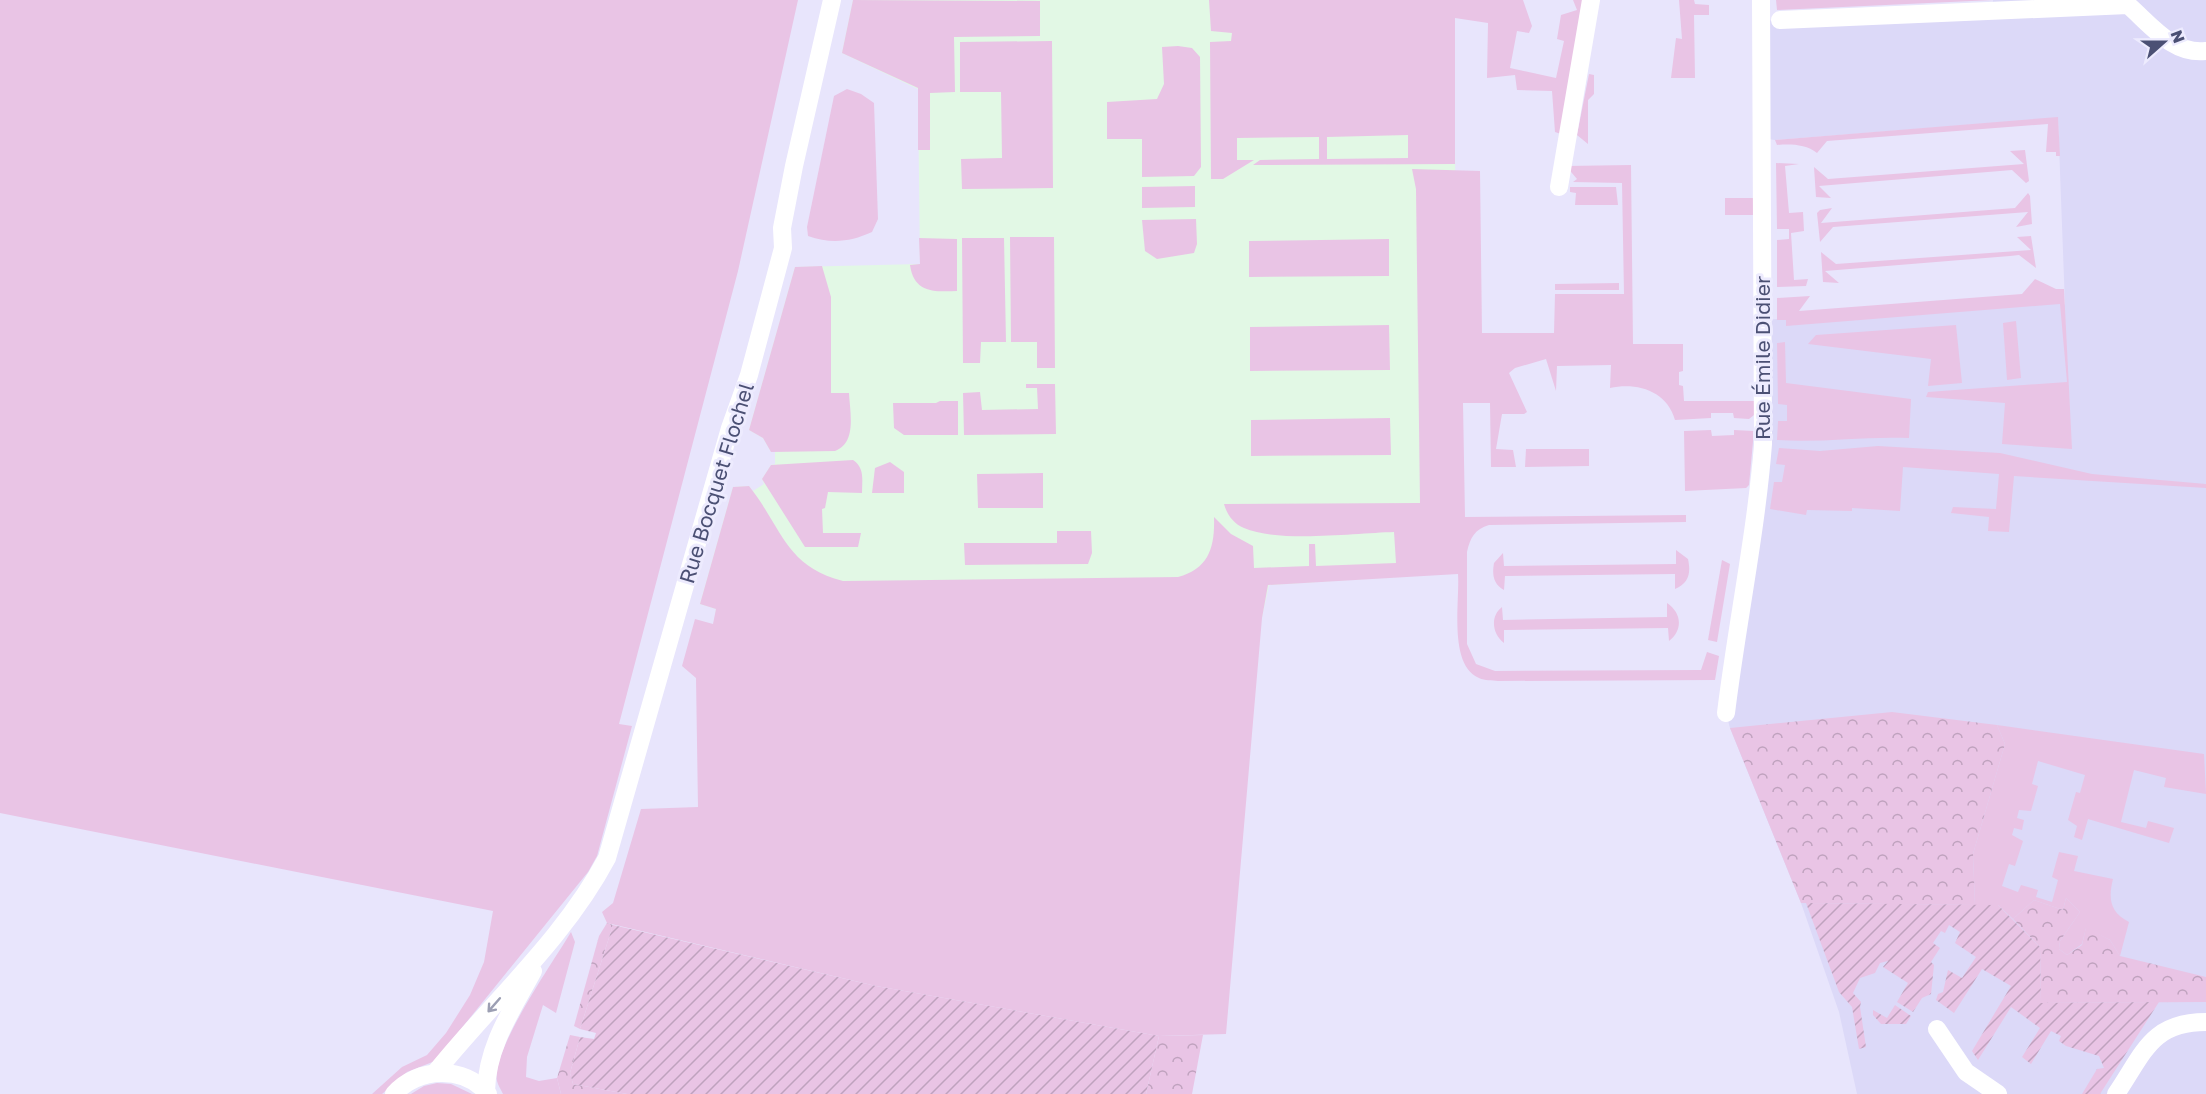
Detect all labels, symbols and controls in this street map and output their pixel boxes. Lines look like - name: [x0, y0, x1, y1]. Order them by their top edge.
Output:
- north arrow: [2134, 12, 2194, 72]
- text: N: [2166, 27, 2190, 46]
- street label: Rue Émile Didier: [1749, 276, 1775, 440]
- street label: Rue Bocquet Flochel: [673, 380, 759, 586]
- one-way arrow: [487, 997, 501, 1012]

